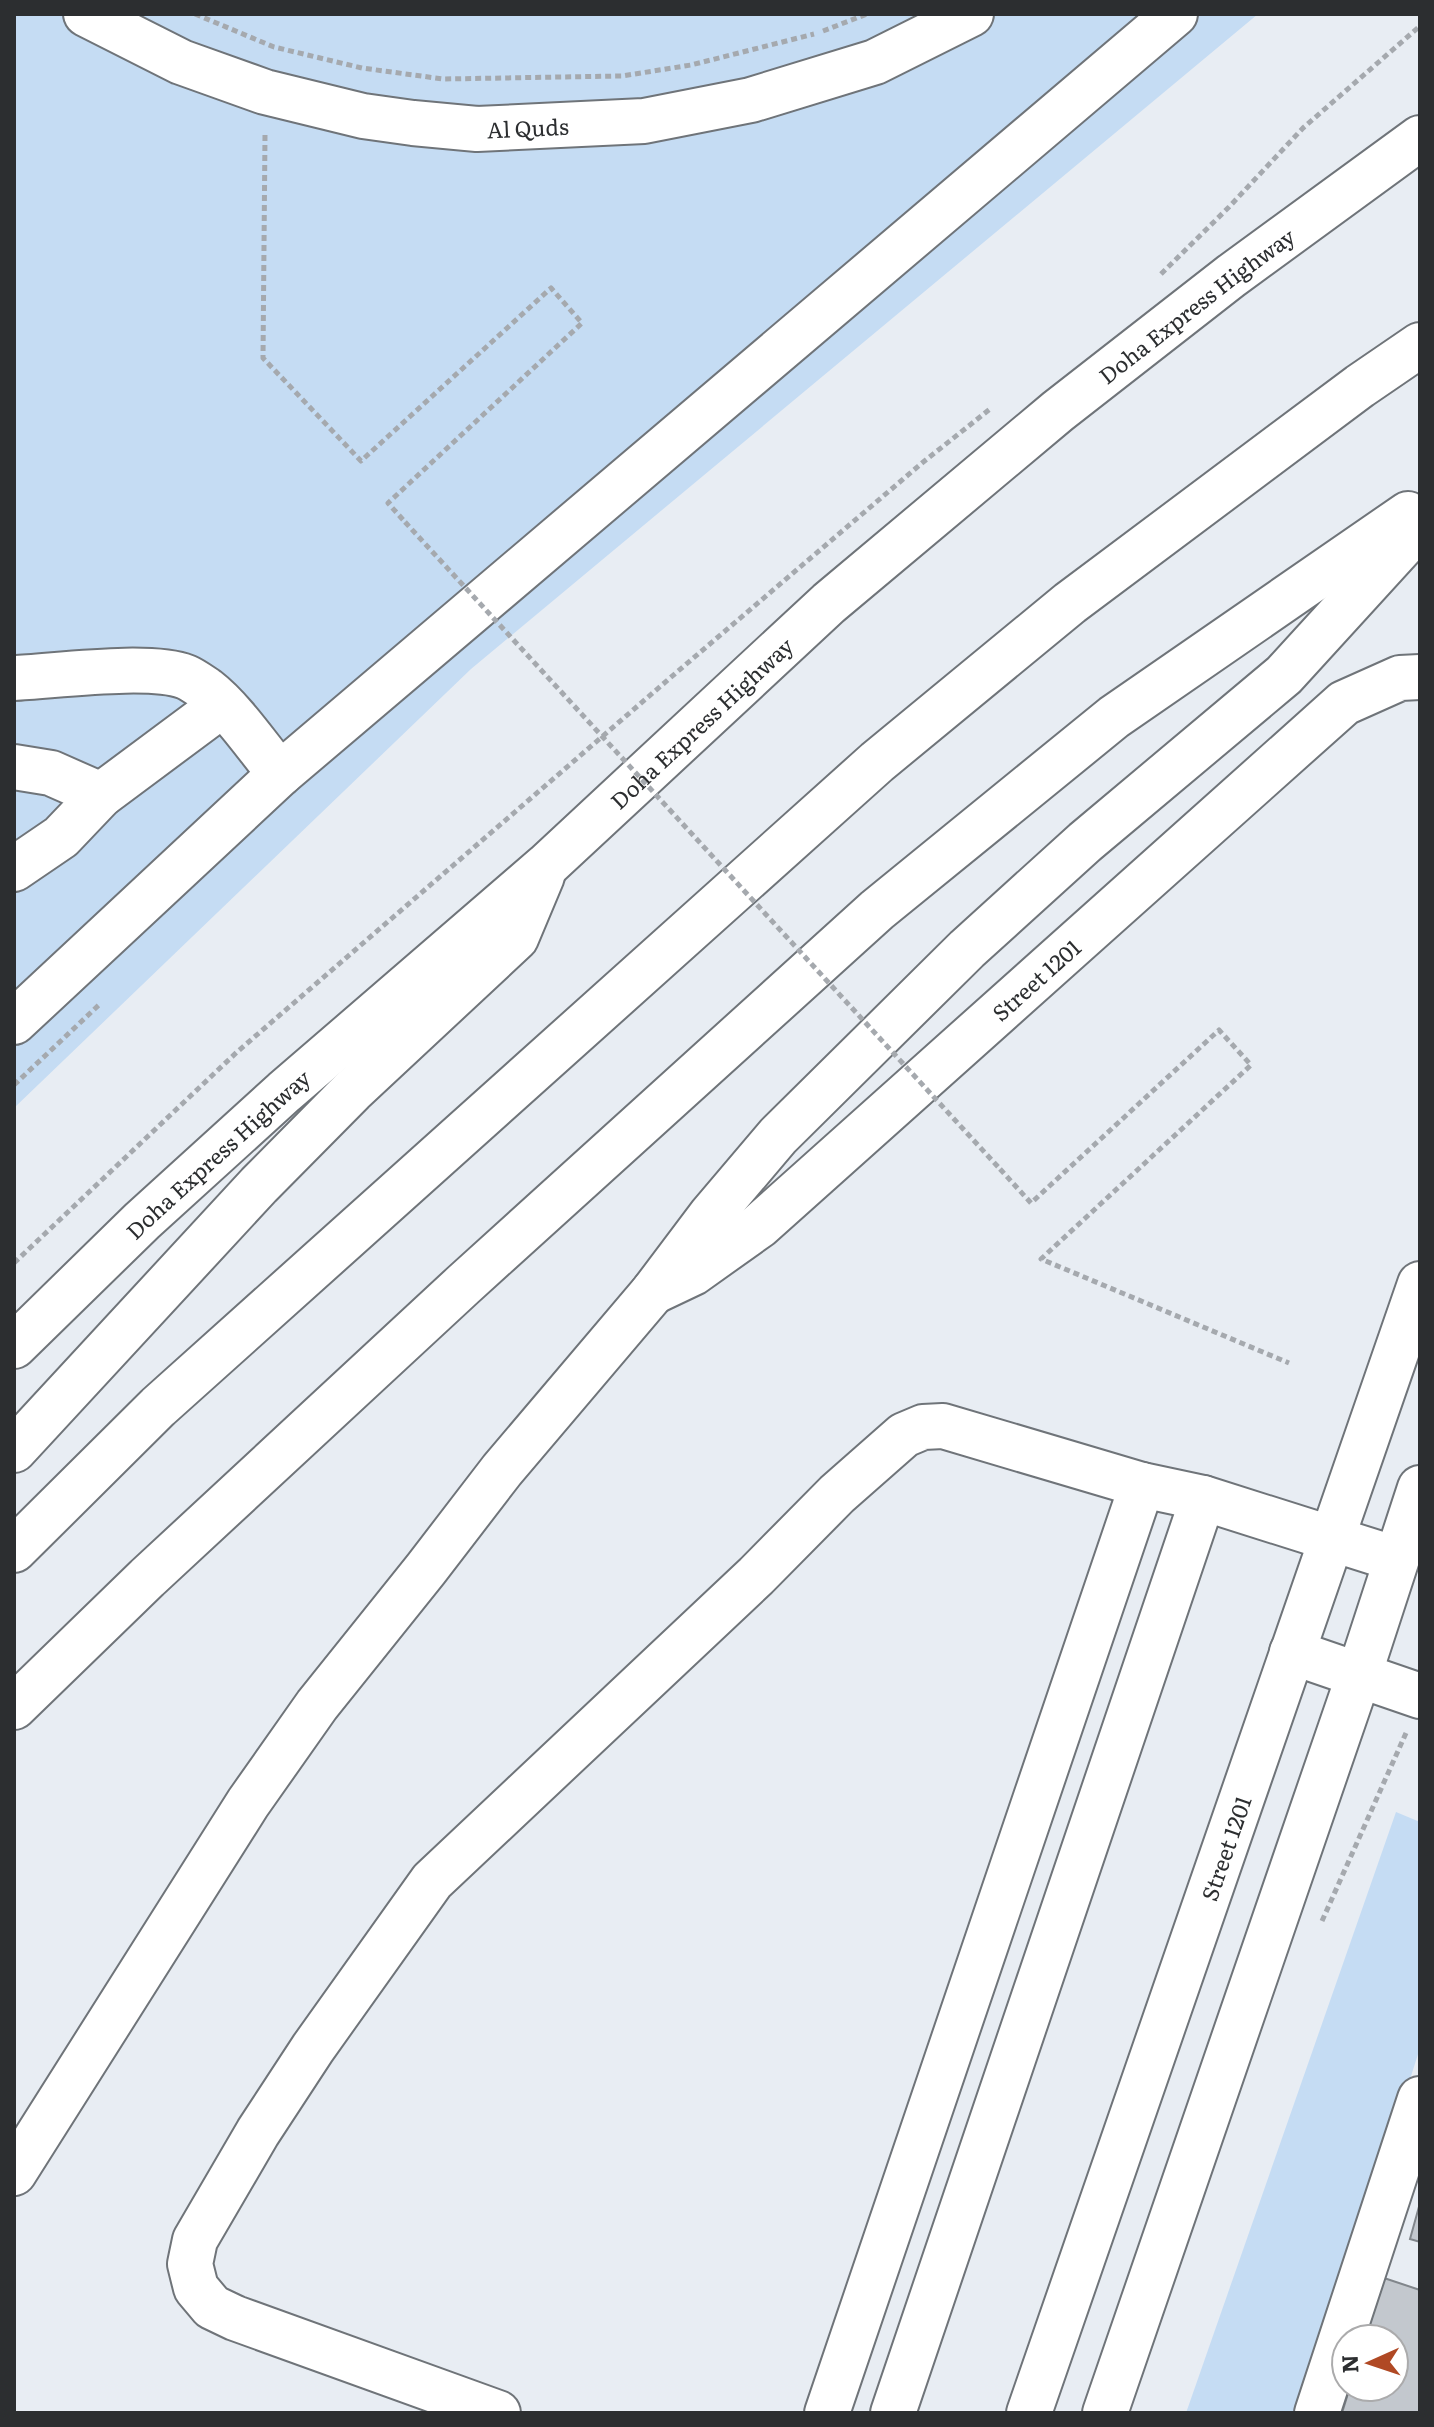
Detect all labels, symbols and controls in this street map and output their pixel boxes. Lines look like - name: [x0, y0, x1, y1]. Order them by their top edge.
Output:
- street label: Al Quds: [486, 108, 569, 145]
- street label: Doha Express Highway: [1091, 219, 1301, 391]
- street label: Doha Express Highway: [602, 628, 800, 816]
- street label: Street 1201: [984, 930, 1087, 1028]
- street label: Doha Express Highway: [117, 1060, 317, 1246]
- street label: Street 1201: [1191, 1791, 1258, 1905]
- north arrow: [1330, 2323, 1410, 2403]
- text: N: [1332, 2354, 1365, 2374]

